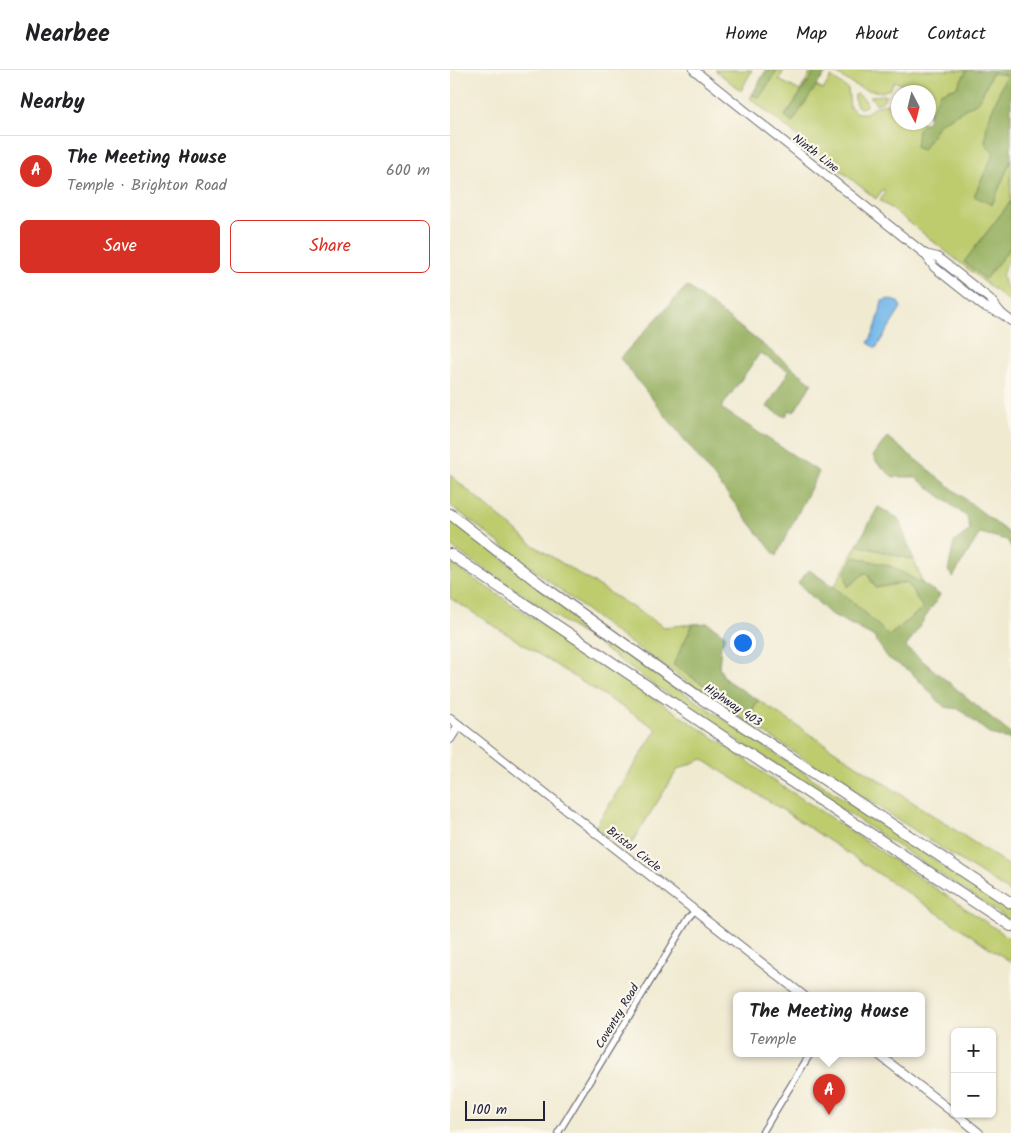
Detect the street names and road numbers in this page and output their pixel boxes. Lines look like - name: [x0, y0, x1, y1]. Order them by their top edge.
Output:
- street label: Ninth Line: [788, 129, 843, 178]
- street label: Highway 403: [700, 679, 766, 732]
- street label: Bristol Circle: [602, 822, 666, 877]
- street label: Coventry Road: [591, 979, 645, 1052]

